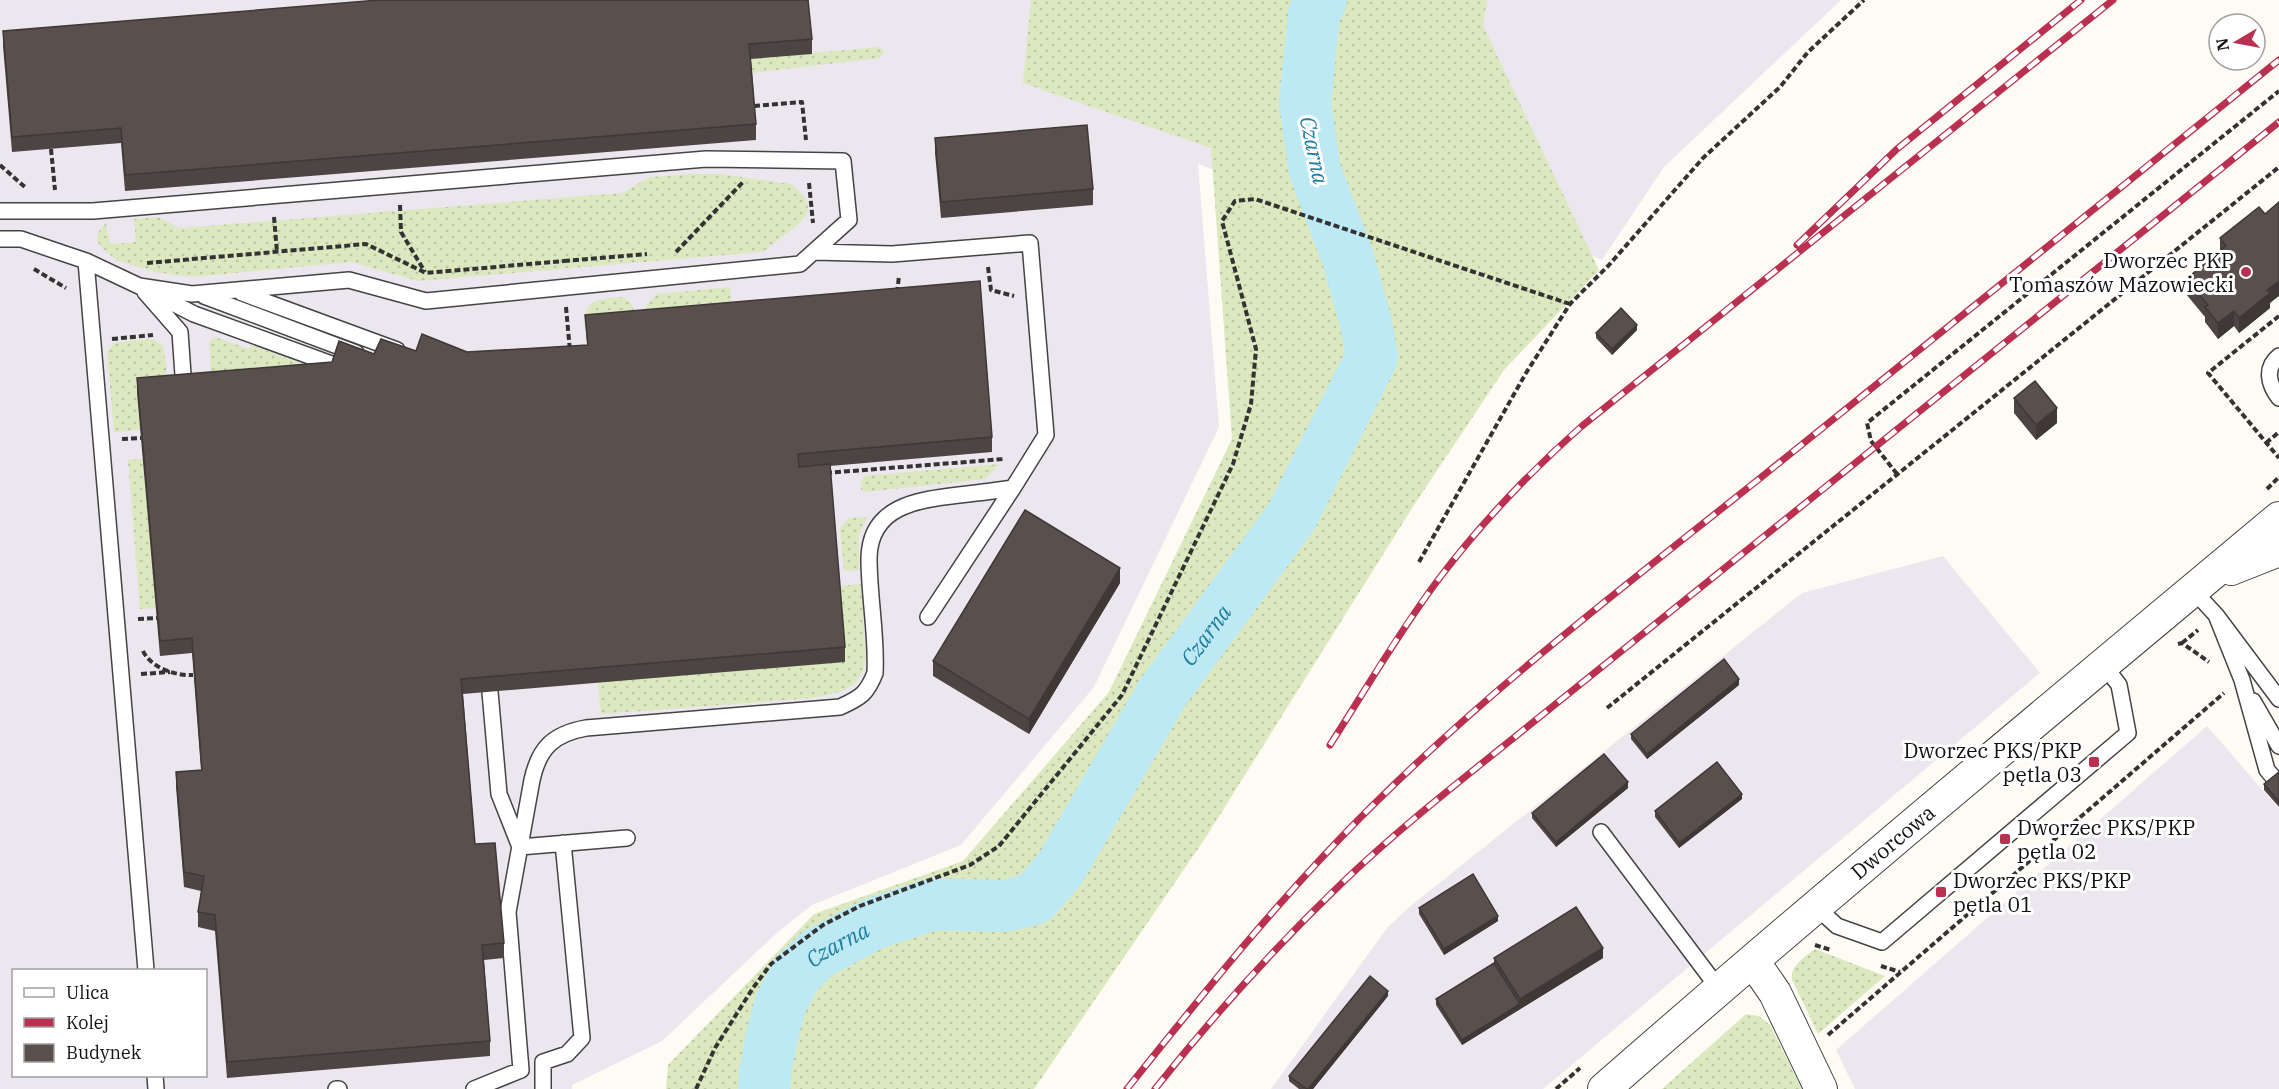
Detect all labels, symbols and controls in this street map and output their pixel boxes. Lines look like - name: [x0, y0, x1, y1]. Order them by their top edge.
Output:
- north arrow: [2207, 12, 2267, 72]
- text: N: [2211, 37, 2233, 53]
- water label: Czarna: [1294, 113, 1336, 187]
- place label: Dworzec PKP Tomaszów Mazowiecki: [2009, 246, 2234, 298]
- marker: Dworzec PKP Tomaszów Mazowiecki: [2239, 265, 2253, 279]
- water label: Czarna: [1173, 598, 1237, 671]
- place label: Dworzec PKS/PKP pętla 03: [1904, 736, 2082, 788]
- marker: Dworzec PKS/PKP pętla 03: [2087, 755, 2101, 769]
- street label: Dworcowa: [1844, 798, 1941, 885]
- place label: Dworzec PKS/PKP pętla 02: [2017, 813, 2195, 865]
- marker: Dworzec PKS/PKP pętla 02: [1998, 832, 2012, 846]
- place label: Dworzec PKS/PKP pętla 01: [1953, 866, 2131, 918]
- marker: Dworzec PKS/PKP pętla 01: [1934, 885, 1948, 899]
- water label: Czarna: [798, 914, 874, 973]
- legend: [12, 969, 207, 1077]
- text: Ulica: [66, 981, 110, 1004]
- text: Kolej: [66, 1011, 109, 1034]
- text: Budynek: [66, 1041, 142, 1064]

